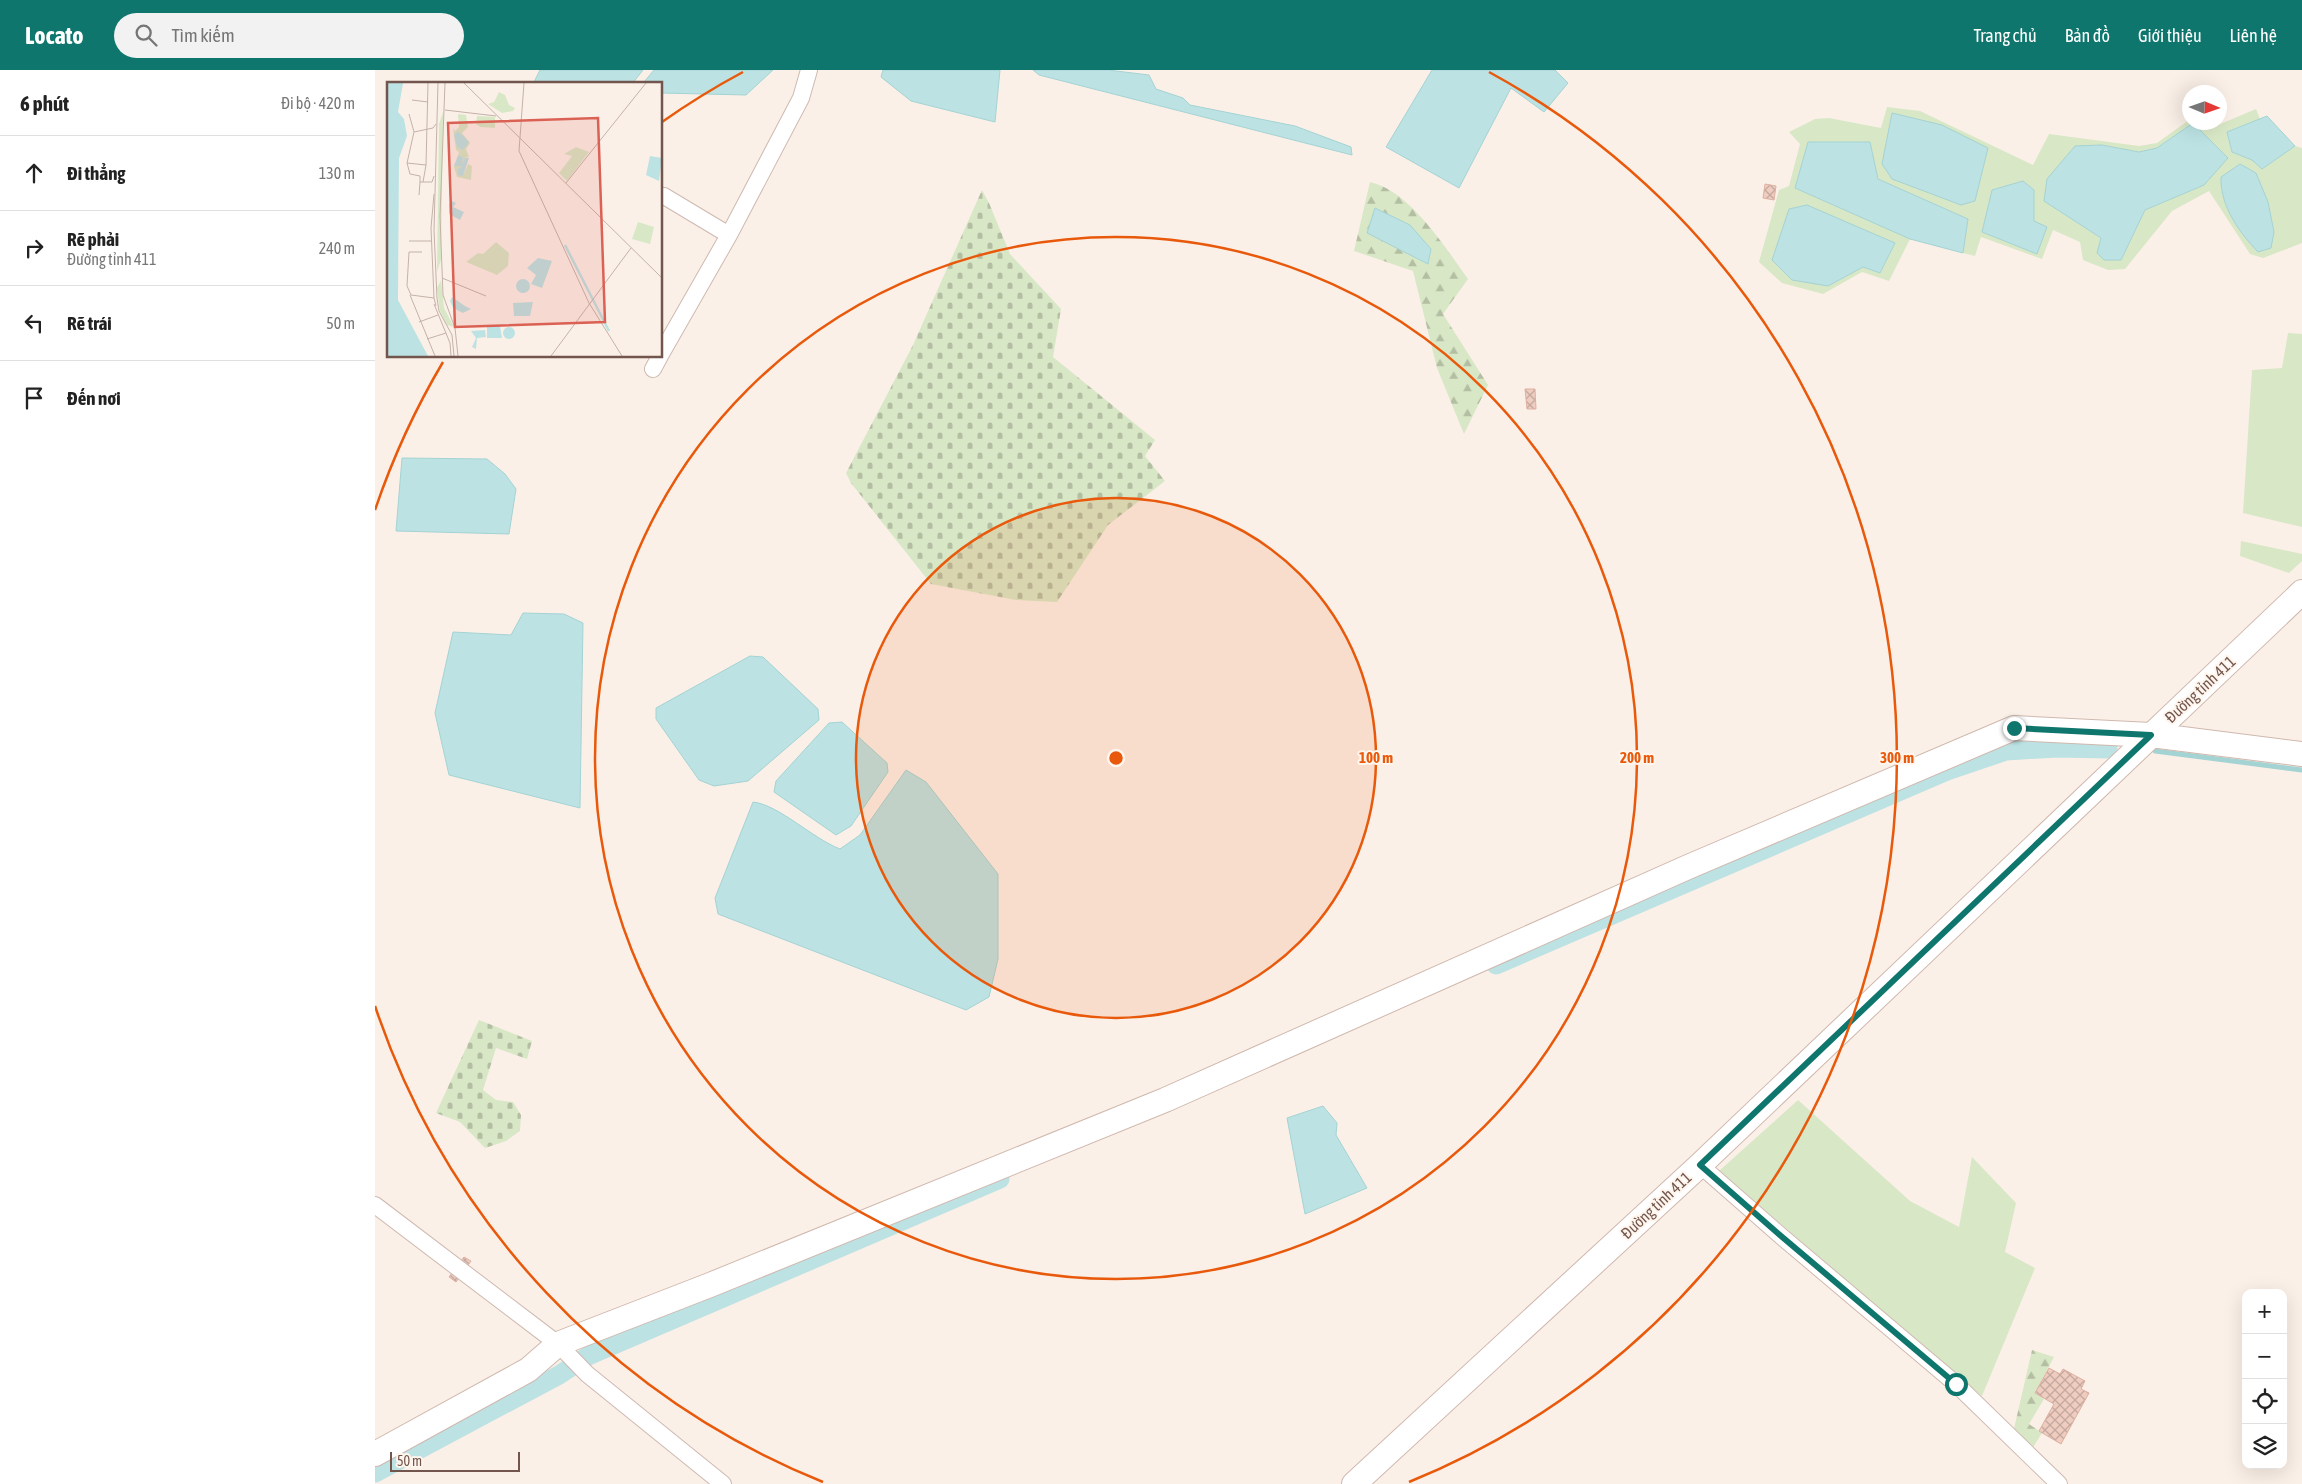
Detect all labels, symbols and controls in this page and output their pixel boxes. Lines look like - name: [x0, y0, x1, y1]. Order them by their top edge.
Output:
- search box: [114, 13, 464, 58]
- icon: search: [132, 21, 160, 49]
- text: Locato: [25, 22, 84, 49]
- text: Tìm kiếm: [172, 24, 235, 46]
- text: Trang chủ: [1974, 25, 2037, 46]
- text: Bản đồ: [2065, 25, 2110, 46]
- text: Giới thiệu: [2138, 25, 2202, 46]
- text: Liên hệ: [2230, 25, 2277, 46]
- inset map: [387, 82, 663, 358]
- north arrow: [2182, 85, 2227, 130]
- text: 6 phút: [20, 91, 69, 115]
- text: Đi bộ · 420 m: [281, 94, 355, 112]
- icon: ahead: [20, 159, 48, 187]
- text: Đi thẳng: [67, 162, 126, 184]
- text: 130 m: [319, 164, 355, 182]
- text: Rẽ phải: [67, 228, 119, 250]
- icon: right: [20, 234, 48, 262]
- text: 240 m: [319, 239, 355, 257]
- text: Đường tỉnh 411: [67, 250, 157, 268]
- icon: left: [20, 309, 48, 337]
- text: Rẽ trái: [67, 312, 112, 334]
- text: 50 m: [326, 314, 355, 332]
- icon: arrive: [20, 384, 48, 412]
- text: Đến nơi: [67, 387, 121, 409]
- street label: Đường tỉnh 411: [2161, 652, 2240, 727]
- route end: [2003, 717, 2026, 740]
- centre of rings: [1107, 749, 1125, 767]
- text: 100 m: [1359, 749, 1393, 766]
- text: 200 m: [1620, 749, 1654, 766]
- text: 300 m: [1880, 749, 1914, 766]
- street label: Đường tỉnh 411: [1617, 1168, 1696, 1243]
- map controls: [2242, 1289, 2287, 1469]
- button: +: [2242, 1289, 2287, 1334]
- button: −: [2242, 1334, 2287, 1379]
- route start: [1945, 1373, 1968, 1396]
- button: locate: [2242, 1379, 2287, 1424]
- button: layers: [2242, 1424, 2287, 1469]
- scale bar: [390, 1449, 520, 1472]
- text: 50 m: [397, 1453, 422, 1469]

